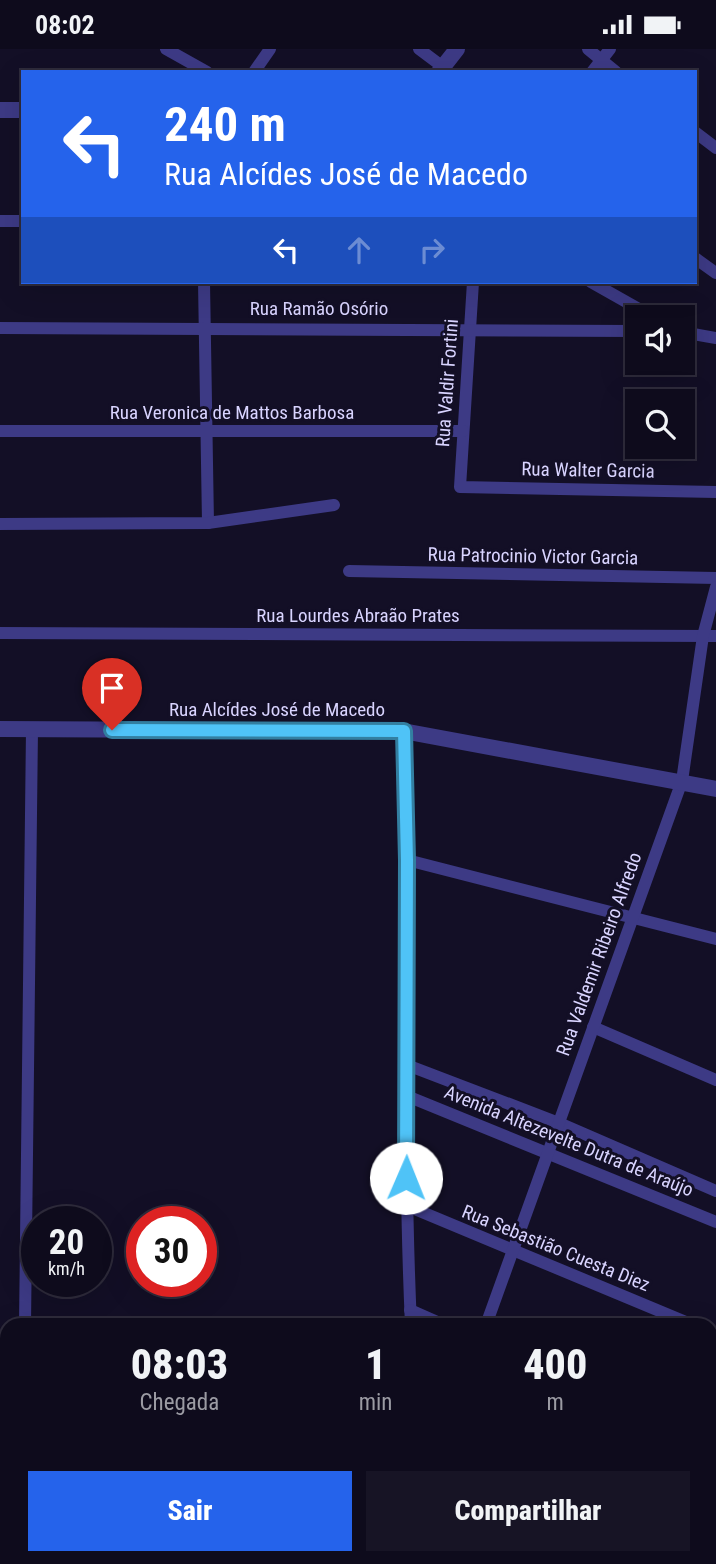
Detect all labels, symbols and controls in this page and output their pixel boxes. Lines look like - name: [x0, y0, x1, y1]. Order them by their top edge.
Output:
- text: 08:02: [35, 10, 95, 40]
- text: 240 m: [164, 96, 286, 153]
- icon: left: [49, 98, 140, 189]
- text: Rua Alcídes José de Macedo: [164, 155, 528, 193]
- icon: left: [267, 231, 305, 269]
- icon: ahead: [340, 231, 378, 269]
- icon: right: [413, 231, 451, 269]
- street label: Rua Ramão Osório: [250, 297, 388, 320]
- map controls: [625, 305, 695, 459]
- button: sound: [625, 305, 695, 375]
- street label: Rua Valdir Fortini: [431, 318, 463, 448]
- button: search: [625, 389, 695, 459]
- street label: Rua Veronica de Mattos Barbosa: [110, 401, 354, 424]
- street label: Rua Walter Garcia: [521, 457, 655, 483]
- street label: Rua Patrocinio Victor Garcia: [427, 543, 639, 569]
- street label: Rua Lourdes Abraão Prates: [256, 604, 460, 627]
- pin: [82, 658, 142, 730]
- icon: arrive: [93, 669, 131, 707]
- street label: Rua Alcídes José de Macedo: [169, 698, 385, 721]
- street label: Rua Valdemir Ribeiro Alfredo: [551, 849, 647, 1059]
- street label: Avenida Altezevelte Dutra de Araújo: [441, 1080, 697, 1202]
- position arrow: [369, 1141, 443, 1215]
- street label: Rua Sebastião Cuesta Diez: [459, 1200, 653, 1296]
- speed limit sign: 30: [126, 1206, 217, 1297]
- text: 20: [49, 1222, 84, 1263]
- text: km/h: [48, 1258, 85, 1279]
- text: 08:03: [131, 1340, 228, 1389]
- text: 1: [365, 1340, 386, 1389]
- text: 400: [523, 1340, 587, 1389]
- text: Chegada: [140, 1389, 219, 1416]
- text: min: [359, 1389, 392, 1416]
- text: m: [547, 1389, 564, 1416]
- button: Sair: [28, 1471, 352, 1551]
- button: Compartilhar: [366, 1471, 690, 1551]

